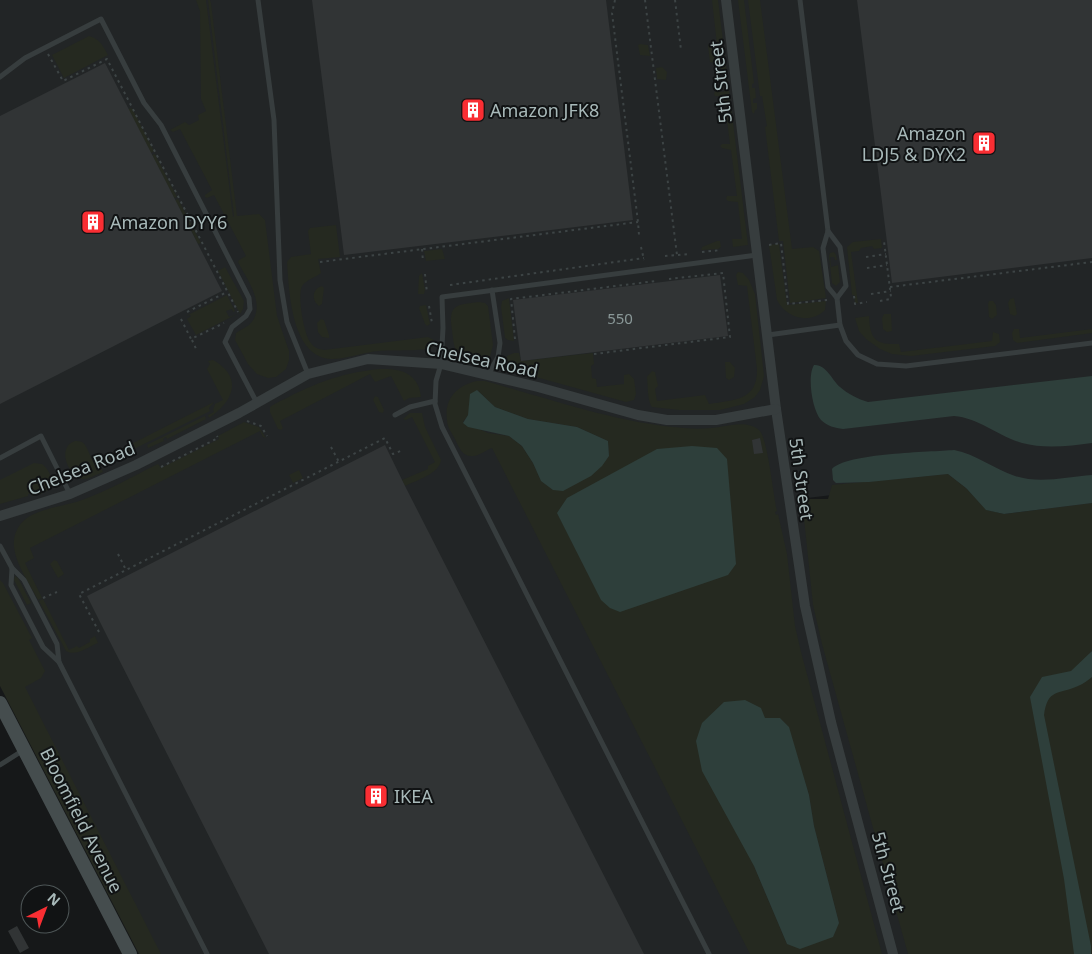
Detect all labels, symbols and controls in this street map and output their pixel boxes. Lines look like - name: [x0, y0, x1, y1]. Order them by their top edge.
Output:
- street label: 5th Street: [703, 39, 737, 125]
- building icon: Amazon JFK8: [460, 97, 486, 123]
- place label: Amazon JFK8: [490, 98, 599, 122]
- place label: Amazon LDJ5 & DYX2: [862, 121, 966, 166]
- building icon: Amazon LDJ5 & DYX2: [971, 130, 997, 156]
- building icon: Amazon DYY6: [80, 209, 106, 235]
- place label: Amazon DYY6: [110, 210, 227, 234]
- house number: 550: [607, 308, 633, 328]
- street label: Chelsea Road: [424, 335, 540, 383]
- street label: Chelsea Road: [24, 436, 138, 500]
- street label: 5th Street: [784, 436, 820, 522]
- street label: Bloomfield Avenue: [35, 743, 129, 897]
- building icon: IKEA: [363, 783, 389, 809]
- place label: IKEA: [394, 784, 433, 808]
- street label: 5th Street: [867, 829, 911, 916]
- north arrow: [20, 884, 70, 934]
- text: N: [43, 888, 65, 910]

